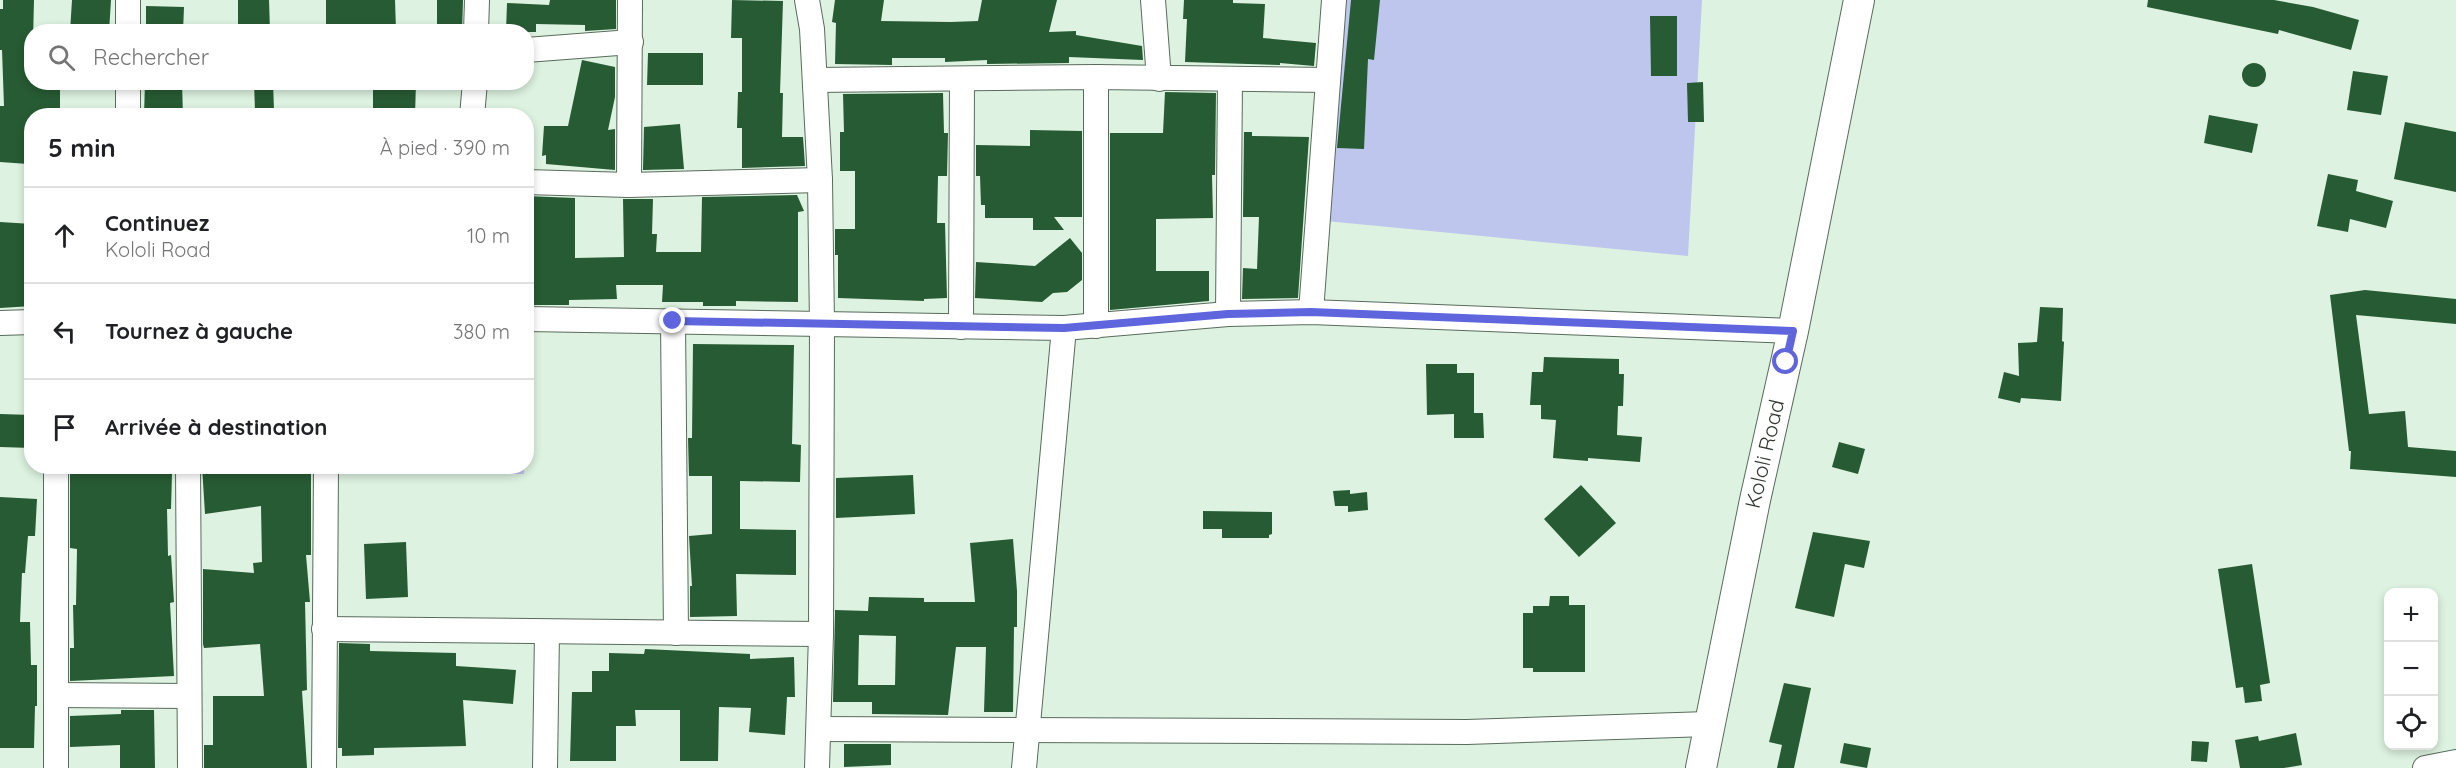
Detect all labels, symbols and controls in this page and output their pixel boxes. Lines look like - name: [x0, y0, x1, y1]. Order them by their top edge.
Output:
- search box: [24, 24, 534, 90]
- icon: search: [45, 41, 78, 74]
- text: Rechercher: [93, 43, 209, 71]
- text: 5 min: [48, 131, 116, 164]
- text: À pied · 390 m: [380, 135, 510, 160]
- text: Continuez: [105, 209, 209, 237]
- icon: ahead: [48, 219, 81, 252]
- text: 10 m: [467, 223, 510, 248]
- text: Kololi Road: [105, 237, 211, 262]
- route end: [659, 307, 685, 333]
- icon: left: [48, 315, 81, 348]
- text: Tournez à gauche: [105, 317, 293, 345]
- text: 380 m: [453, 319, 510, 344]
- route start: [1772, 348, 1798, 374]
- street label: Kololi Road: [1739, 397, 1789, 511]
- icon: arrive: [48, 411, 81, 444]
- text: Arrivée à destination: [105, 413, 327, 441]
- map controls: [2384, 588, 2438, 750]
- button: +: [2384, 588, 2438, 642]
- button: −: [2384, 642, 2438, 696]
- button: locate: [2384, 696, 2438, 750]

